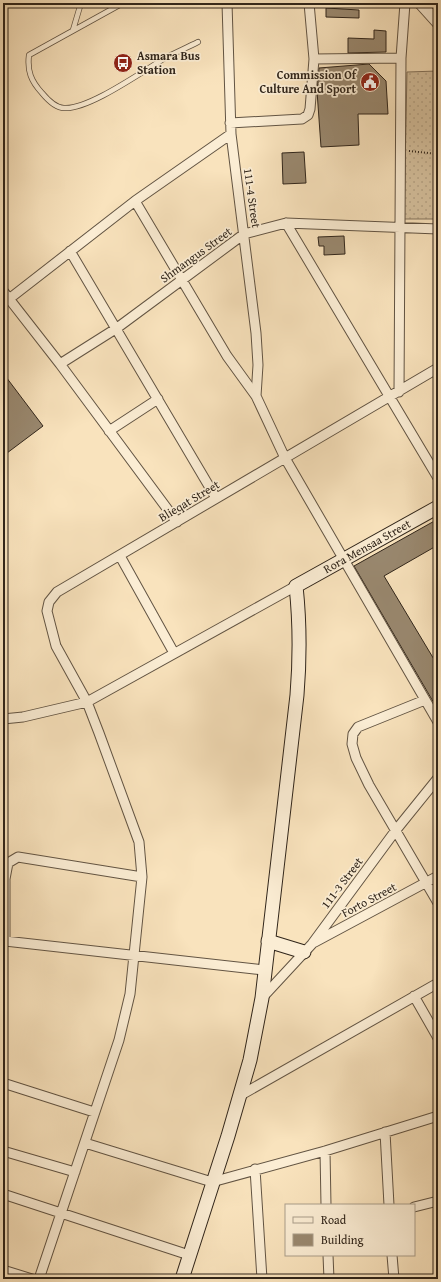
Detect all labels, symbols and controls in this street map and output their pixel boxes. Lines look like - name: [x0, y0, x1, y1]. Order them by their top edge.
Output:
- place label: Asmara Bus Station: [137, 47, 200, 78]
- bus stop icon: Asmara Bus Station: [112, 52, 134, 74]
- place label: Commission Of Culture And Sport: [259, 66, 358, 97]
- public building icon: Commission Of Culture And Sport: [359, 71, 381, 93]
- street label: 111-4 Street: [240, 167, 265, 230]
- street label: Shmangus Street: [156, 222, 236, 286]
- street label: Blieqat Street: [155, 475, 223, 525]
- street label: Rora Mensaa Street: [320, 515, 414, 577]
- street label: 111-3 Street: [317, 853, 367, 912]
- street label: Forto Street: [338, 878, 400, 921]
- legend: [285, 1204, 415, 1256]
- text: Road: [321, 1211, 347, 1228]
- text: Building: [321, 1231, 364, 1248]

